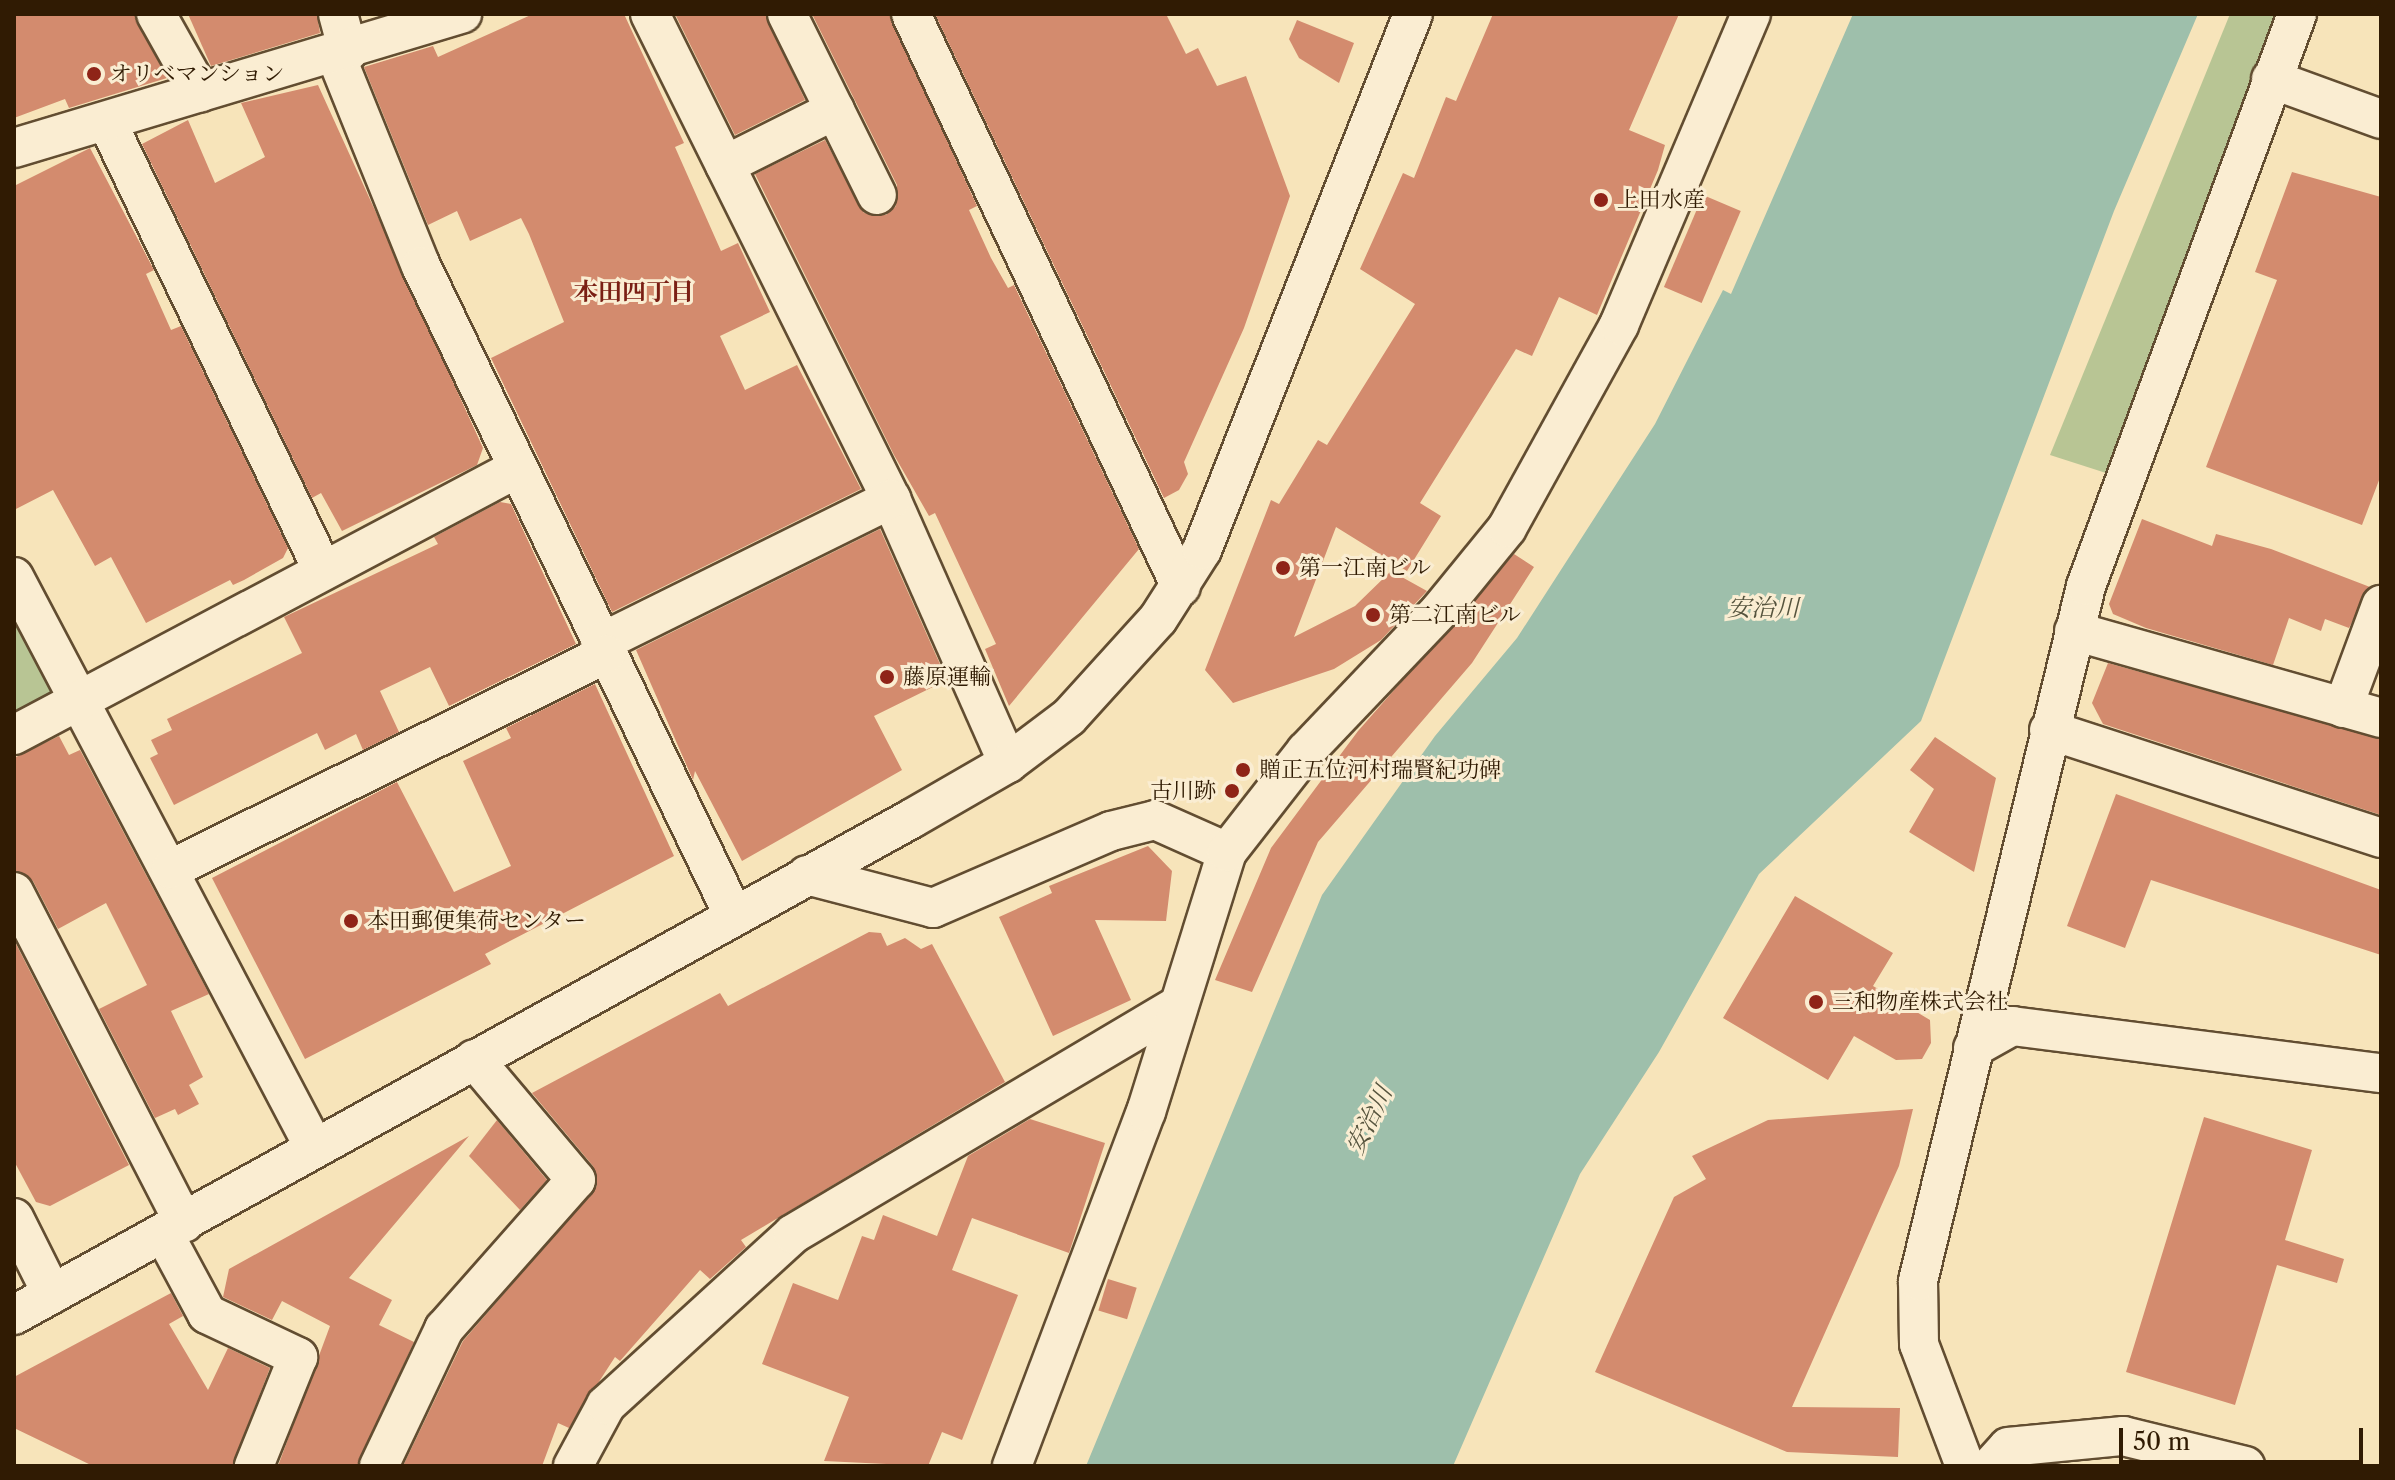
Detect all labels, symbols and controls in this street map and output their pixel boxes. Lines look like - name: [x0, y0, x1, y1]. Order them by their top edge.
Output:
- place label: オリベマンション: [110, 61, 286, 87]
- marker: オリベマンション: [85, 65, 103, 83]
- place label: 上田水産: [1617, 187, 1705, 213]
- marker: 上田水産: [1592, 191, 1610, 209]
- district label: 本田四丁目: [574, 278, 694, 306]
- place label: 第一江南ビル: [1299, 555, 1431, 581]
- marker: 第一江南ビル: [1274, 559, 1292, 577]
- water label: 安治川: [1727, 594, 1799, 622]
- place label: 第二江南ビル: [1389, 602, 1521, 628]
- marker: 第二江南ビル: [1364, 606, 1382, 624]
- place label: 藤原運輸: [903, 664, 991, 690]
- marker: 藤原運輸: [878, 668, 896, 686]
- place label: 贈正五位河村瑞賢紀功碑: [1259, 757, 1501, 783]
- marker: 贈正五位河村瑞賢紀功碑: [1234, 761, 1252, 779]
- place label: 古川跡: [1150, 778, 1216, 804]
- marker: 古川跡: [1223, 782, 1241, 800]
- place label: 本田郵便集荷センター: [367, 908, 587, 934]
- marker: 本田郵便集荷センター: [342, 912, 360, 930]
- place label: 三和物産株式会社: [1832, 989, 2008, 1015]
- marker: 三和物産株式会社: [1807, 993, 1825, 1011]
- water label: 安治川: [1340, 1081, 1398, 1159]
- scale bar: [2123, 1412, 2367, 1462]
- text: 50 m: [2133, 1427, 2190, 1456]

